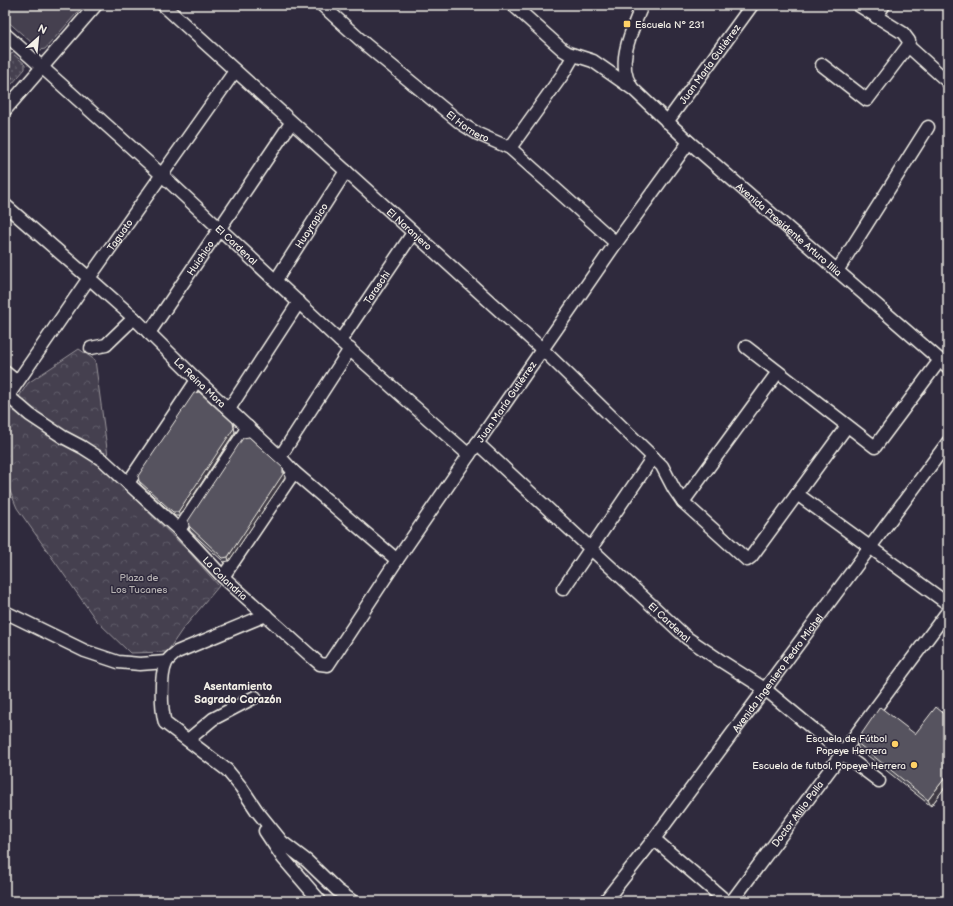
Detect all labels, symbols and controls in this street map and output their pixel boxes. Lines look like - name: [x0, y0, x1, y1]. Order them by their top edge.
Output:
- north arrow: [18, 18, 58, 58]
- marker: Escuela N° 231: [622, 19, 632, 29]
- place label: Escuela N° 231: [635, 19, 705, 31]
- text: N: [36, 22, 49, 37]
- street label: Juan María Gutiérrez: [677, 22, 743, 107]
- street label: El Hornero: [443, 109, 491, 145]
- street label: Avenida Presidente Arturo Illia: [733, 181, 844, 279]
- street label: Huayrapico: [293, 201, 331, 251]
- street label: El Naranjero: [384, 206, 434, 253]
- street label: Taguato: [105, 217, 136, 254]
- street label: El Cardenal: [212, 223, 259, 268]
- street label: Huichico: [185, 238, 217, 278]
- street label: Taraschi: [362, 269, 393, 307]
- street label: La Reina Mora: [171, 356, 228, 411]
- street label: Juan María Gutiérrez: [475, 359, 539, 445]
- street label: La Calandria: [200, 554, 250, 603]
- park label: Plaza de Los Tucanes: [111, 572, 167, 596]
- street label: El Cardenal: [646, 600, 692, 645]
- street label: Avenida Ingeniero Pedro Michel: [730, 612, 826, 735]
- district label: Asentamiento Sagrado Corazón: [194, 680, 282, 706]
- place label: Escuela de Fútbol Popeye Herrera: [806, 733, 887, 757]
- marker: Escuela de Fútbol Popeye Herrera: [890, 739, 900, 749]
- place label: Escuela de futbol, Popeye Herrera: [752, 760, 906, 772]
- marker: Escuela de futbol, Popeye Herrera: [909, 760, 919, 770]
- street label: Doctor Atilio Palla: [769, 779, 827, 849]

